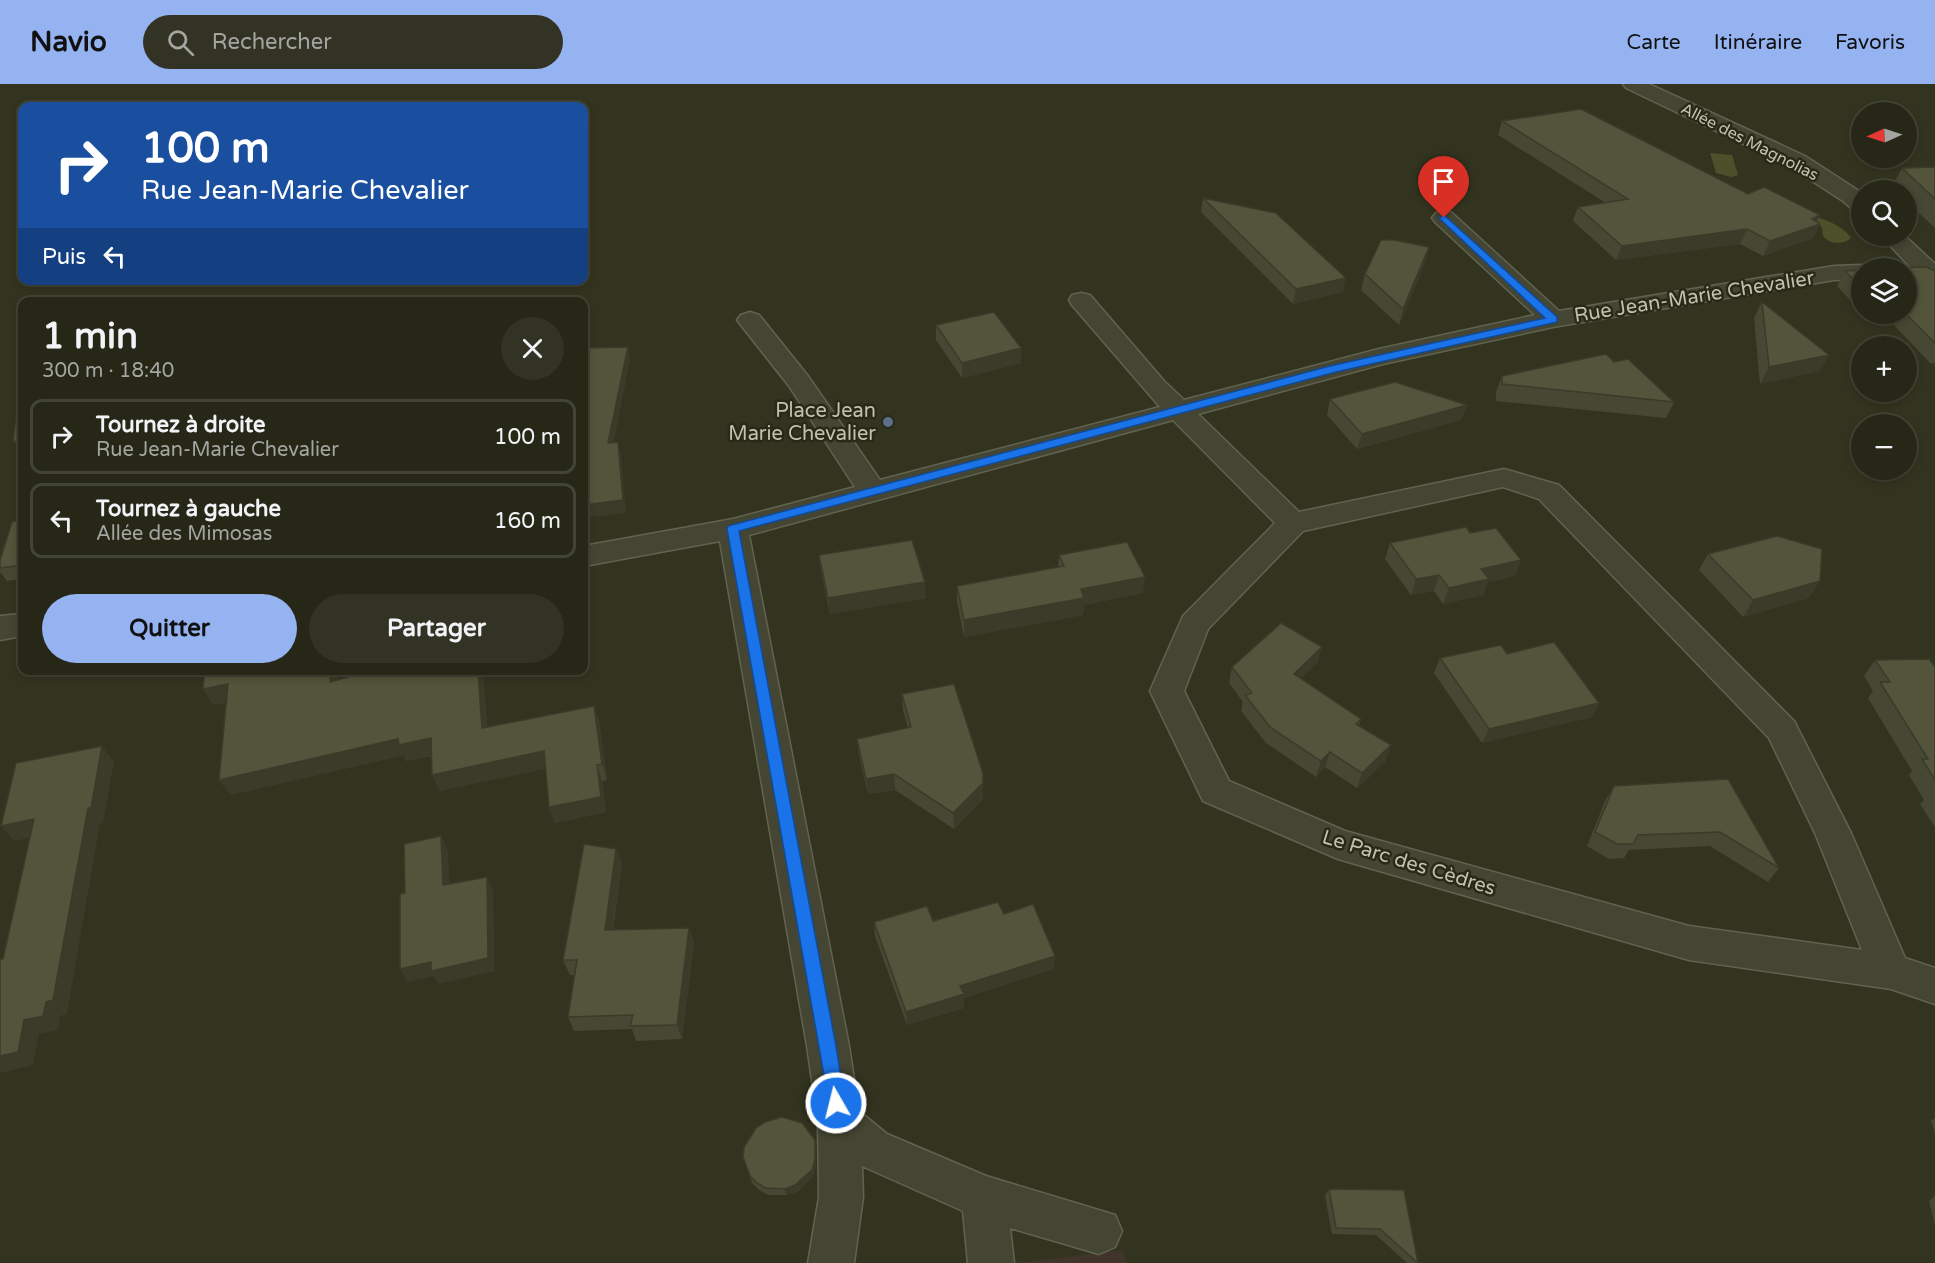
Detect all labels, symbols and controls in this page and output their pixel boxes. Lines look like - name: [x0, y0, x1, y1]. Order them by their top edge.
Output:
- search box: [143, 15, 563, 69]
- text: Navio: [30, 25, 107, 59]
- icon: search: [164, 26, 197, 59]
- text: Rechercher: [212, 29, 332, 55]
- text: Carte: [1627, 30, 1681, 55]
- text: Itinéraire: [1714, 30, 1802, 55]
- text: Favoris: [1835, 30, 1905, 55]
- street label: Allée des Magnolias: [1677, 99, 1822, 185]
- north arrow: [1851, 102, 1917, 168]
- map controls: [1851, 102, 1917, 480]
- text: 100 m: [141, 123, 270, 174]
- icon: right: [42, 126, 120, 204]
- pin: [1418, 156, 1469, 218]
- icon: arrive: [1427, 165, 1460, 198]
- text: Rue Jean-Marie Chevalier: [141, 174, 469, 207]
- button: search: [1851, 180, 1917, 246]
- icon: left: [98, 240, 131, 273]
- text: Puis: [42, 244, 86, 270]
- button: layers: [1851, 258, 1917, 324]
- street label: Rue Jean-Marie Chevalier: [1572, 266, 1816, 328]
- text: 1 min: [42, 315, 138, 358]
- button: close: [501, 317, 564, 380]
- button: +: [1851, 336, 1917, 402]
- text: 300 m · 18:40: [42, 359, 174, 383]
- place label: Place Jean Marie Chevalier: [728, 399, 876, 446]
- text: Tournez à droite: [96, 412, 265, 438]
- button: −: [1851, 414, 1917, 480]
- marker: Place Jean Marie Chevalier: [881, 415, 895, 429]
- icon: right: [45, 420, 78, 453]
- text: 100 m: [494, 424, 561, 450]
- text: Rue Jean-Marie Chevalier: [96, 438, 339, 462]
- text: Tournez à gauche: [96, 496, 281, 522]
- icon: left: [45, 504, 78, 537]
- text: 160 m: [494, 508, 561, 534]
- text: Allée des Mimosas: [96, 522, 272, 546]
- button: Quitter: [42, 594, 297, 663]
- button: Partager: [309, 594, 564, 663]
- street label: Le Parc des Cèdres: [1319, 825, 1498, 901]
- position arrow: [804, 1071, 868, 1135]

